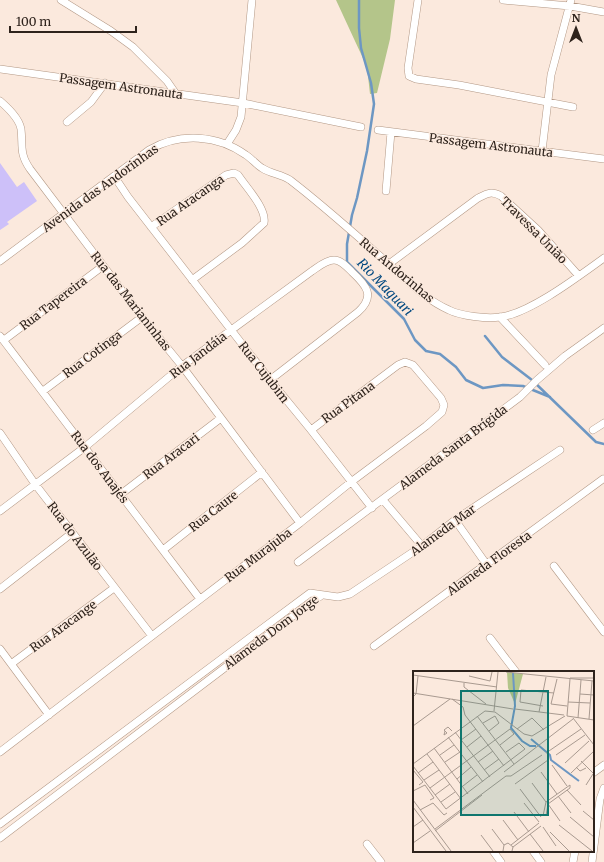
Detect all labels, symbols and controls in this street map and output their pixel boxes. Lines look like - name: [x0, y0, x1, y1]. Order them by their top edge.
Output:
- scale bar: [10, 8, 136, 34]
- north arrow: [556, 8, 596, 48]
- text: N: [572, 11, 581, 25]
- text: 100 m: [16, 14, 51, 29]
- street label: Passagem Astronauta: [58, 70, 184, 102]
- street label: Passagem Astronauta: [428, 130, 554, 160]
- street label: Avenida das Andorinhas: [38, 141, 161, 236]
- street label: Rua Aracanga: [153, 171, 227, 229]
- street label: Travessa União: [498, 194, 570, 266]
- street label: Rua Andorinhas: [356, 234, 438, 306]
- street label: Rua das Marianinhas: [88, 248, 174, 354]
- water label: Rio Maguari: [353, 255, 417, 319]
- street label: Rua Tapereira: [16, 272, 90, 333]
- street label: Rua Cotinga: [60, 327, 125, 381]
- street label: Rua Jandáia: [166, 328, 230, 381]
- street label: Rua Cujubim: [235, 338, 293, 406]
- street label: Rua Pitana: [319, 377, 378, 426]
- street label: Alameda Santa Brígida: [395, 401, 510, 493]
- street label: Rua dos Anajés: [68, 428, 132, 506]
- street label: Rua Aracari: [140, 430, 202, 482]
- street label: Rua Caure: [186, 487, 240, 535]
- street label: Rua do Azulão: [44, 499, 106, 573]
- street label: Alameda Mar: [406, 501, 479, 559]
- street label: Rua Murajuba: [221, 525, 295, 585]
- street label: Alameda Floresta: [443, 527, 534, 599]
- street label: Alameda Dom Jorge: [220, 592, 321, 673]
- street label: Rua Aracange: [27, 597, 99, 655]
- inset map: [413, 671, 594, 852]

